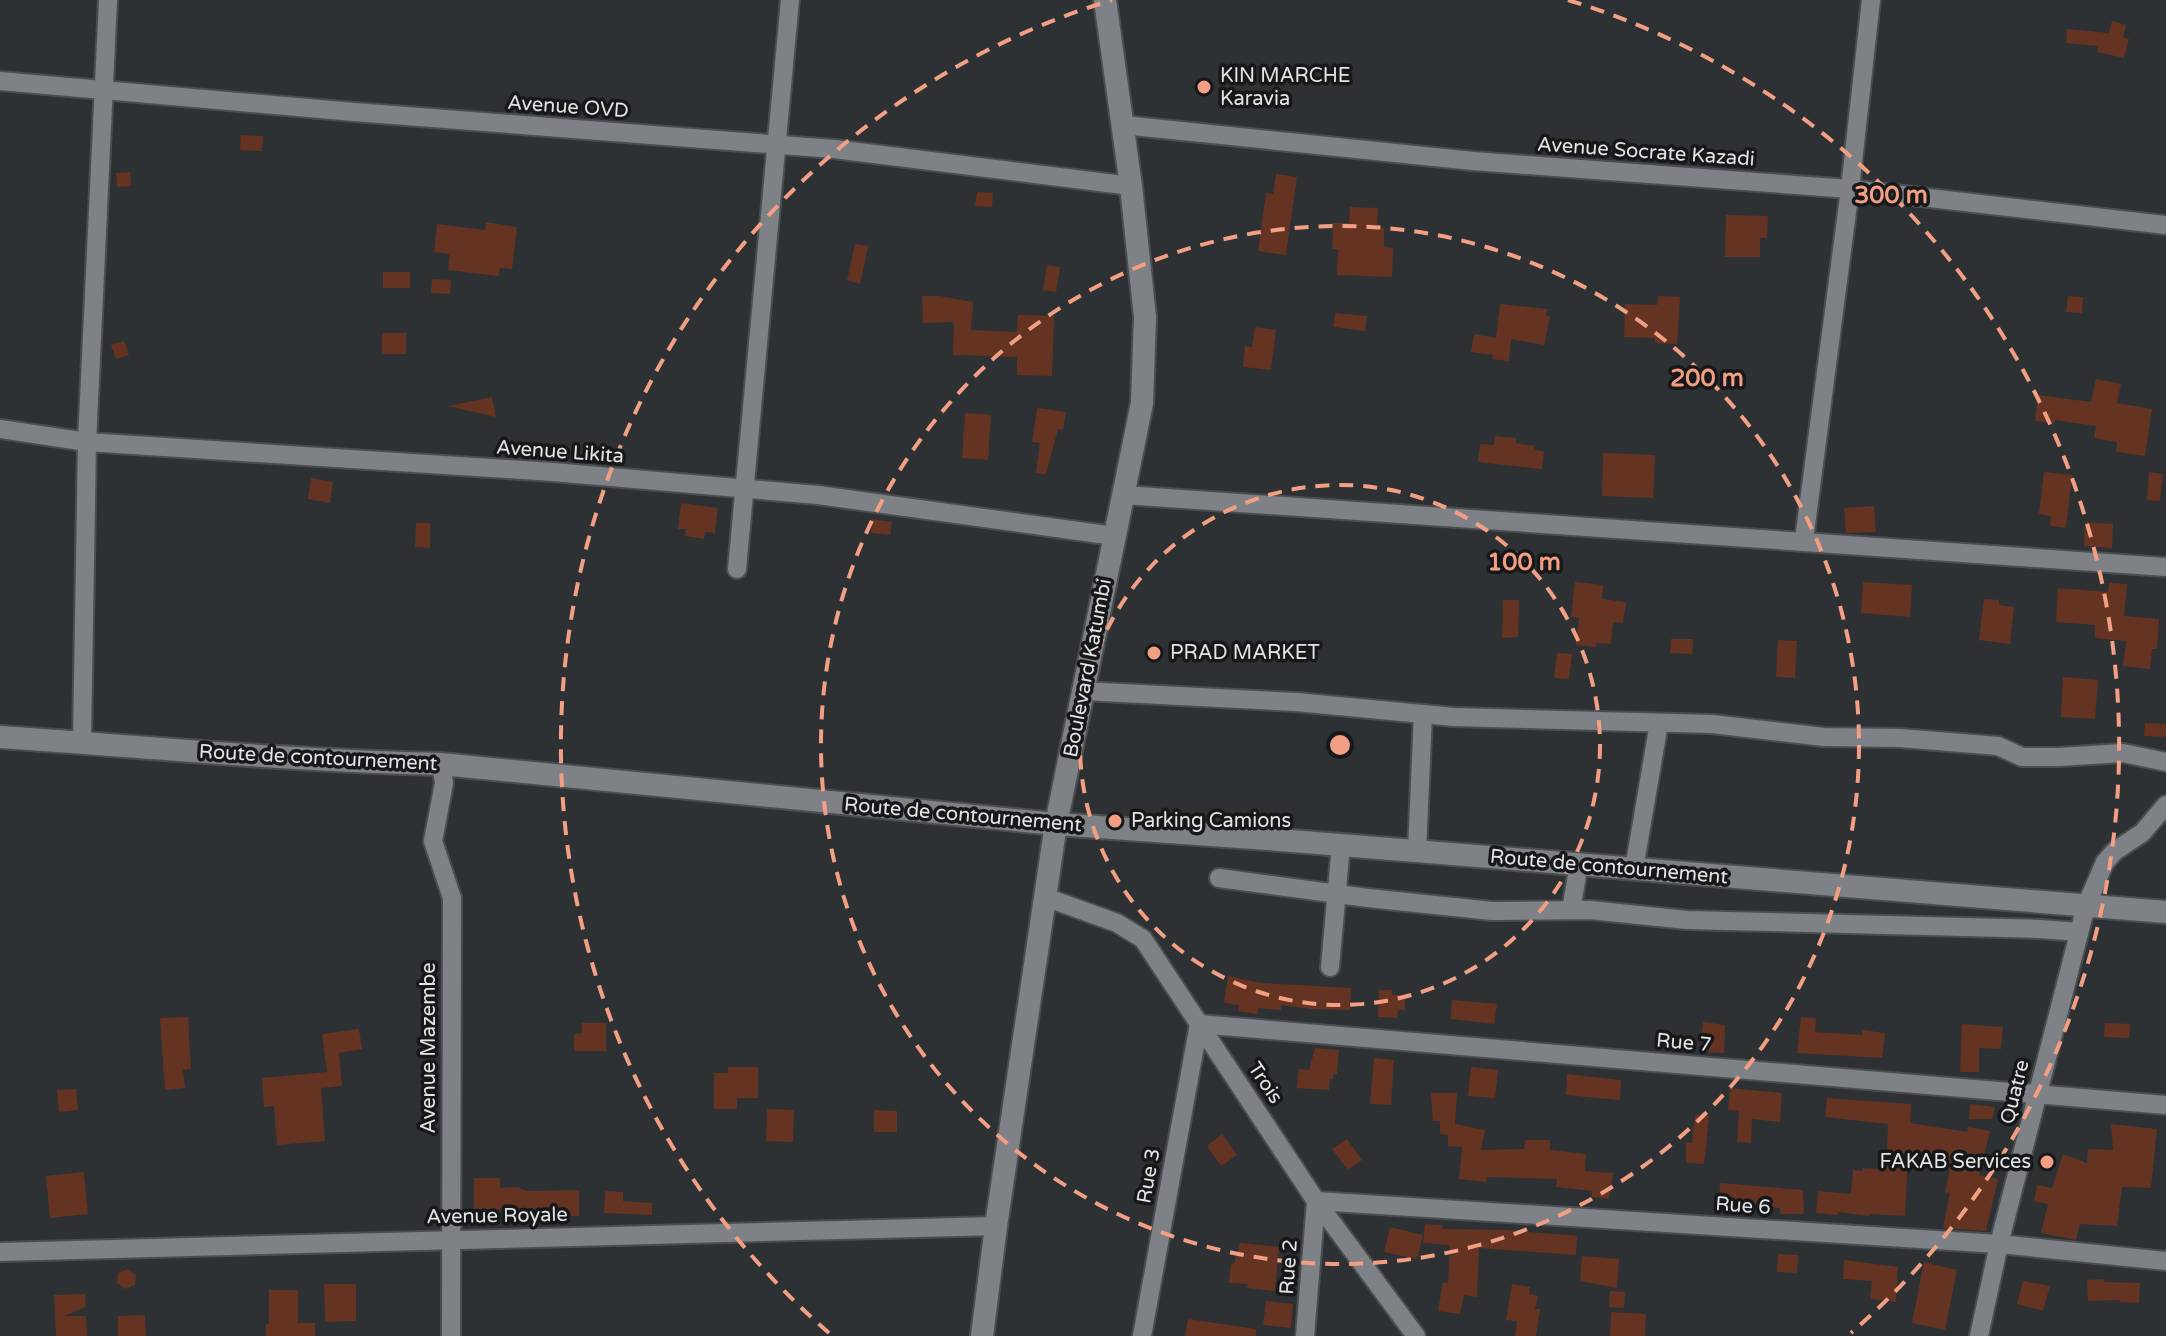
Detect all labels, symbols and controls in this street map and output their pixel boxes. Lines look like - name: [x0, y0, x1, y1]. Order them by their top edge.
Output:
- place label: KIN MARCHE Karavia: [1220, 64, 1351, 111]
- marker: KIN MARCHE Karavia: [1195, 78, 1213, 96]
- street label: Avenue OVD: [506, 91, 630, 123]
- street label: Avenue Socrate Kazadi: [1536, 132, 1756, 172]
- text: 300 m: [1854, 181, 1928, 210]
- text: 200 m: [1670, 364, 1744, 393]
- street label: Avenue Likita: [495, 436, 625, 468]
- text: 100 m: [1487, 548, 1561, 577]
- street label: Boulevard Katumbi: [1059, 577, 1117, 759]
- place label: PRAD MARKET: [1170, 641, 1320, 665]
- marker: PRAD MARKET: [1145, 644, 1163, 662]
- centre of rings: [1326, 731, 1354, 759]
- street label: Route de contournement: [198, 740, 438, 776]
- street label: Route de contournement: [843, 793, 1083, 837]
- place label: Parking Camions: [1131, 809, 1291, 833]
- marker: Parking Camions: [1106, 812, 1124, 830]
- street label: Route de contournement: [1489, 845, 1729, 889]
- street label: Avenue Mazembe: [417, 963, 441, 1133]
- street label: Rue 7: [1655, 1029, 1713, 1057]
- street label: Quatre: [1995, 1057, 2035, 1127]
- street label: Trois: [1242, 1058, 1288, 1108]
- street label: Rue 3: [1132, 1147, 1166, 1205]
- place label: FAKAB Services: [1880, 1150, 2031, 1174]
- marker: FAKAB Services: [2038, 1153, 2056, 1171]
- street label: Rue 6: [1714, 1192, 1772, 1220]
- street label: Avenue Royale: [426, 1203, 568, 1229]
- street label: Rue 2: [1275, 1238, 1303, 1296]

